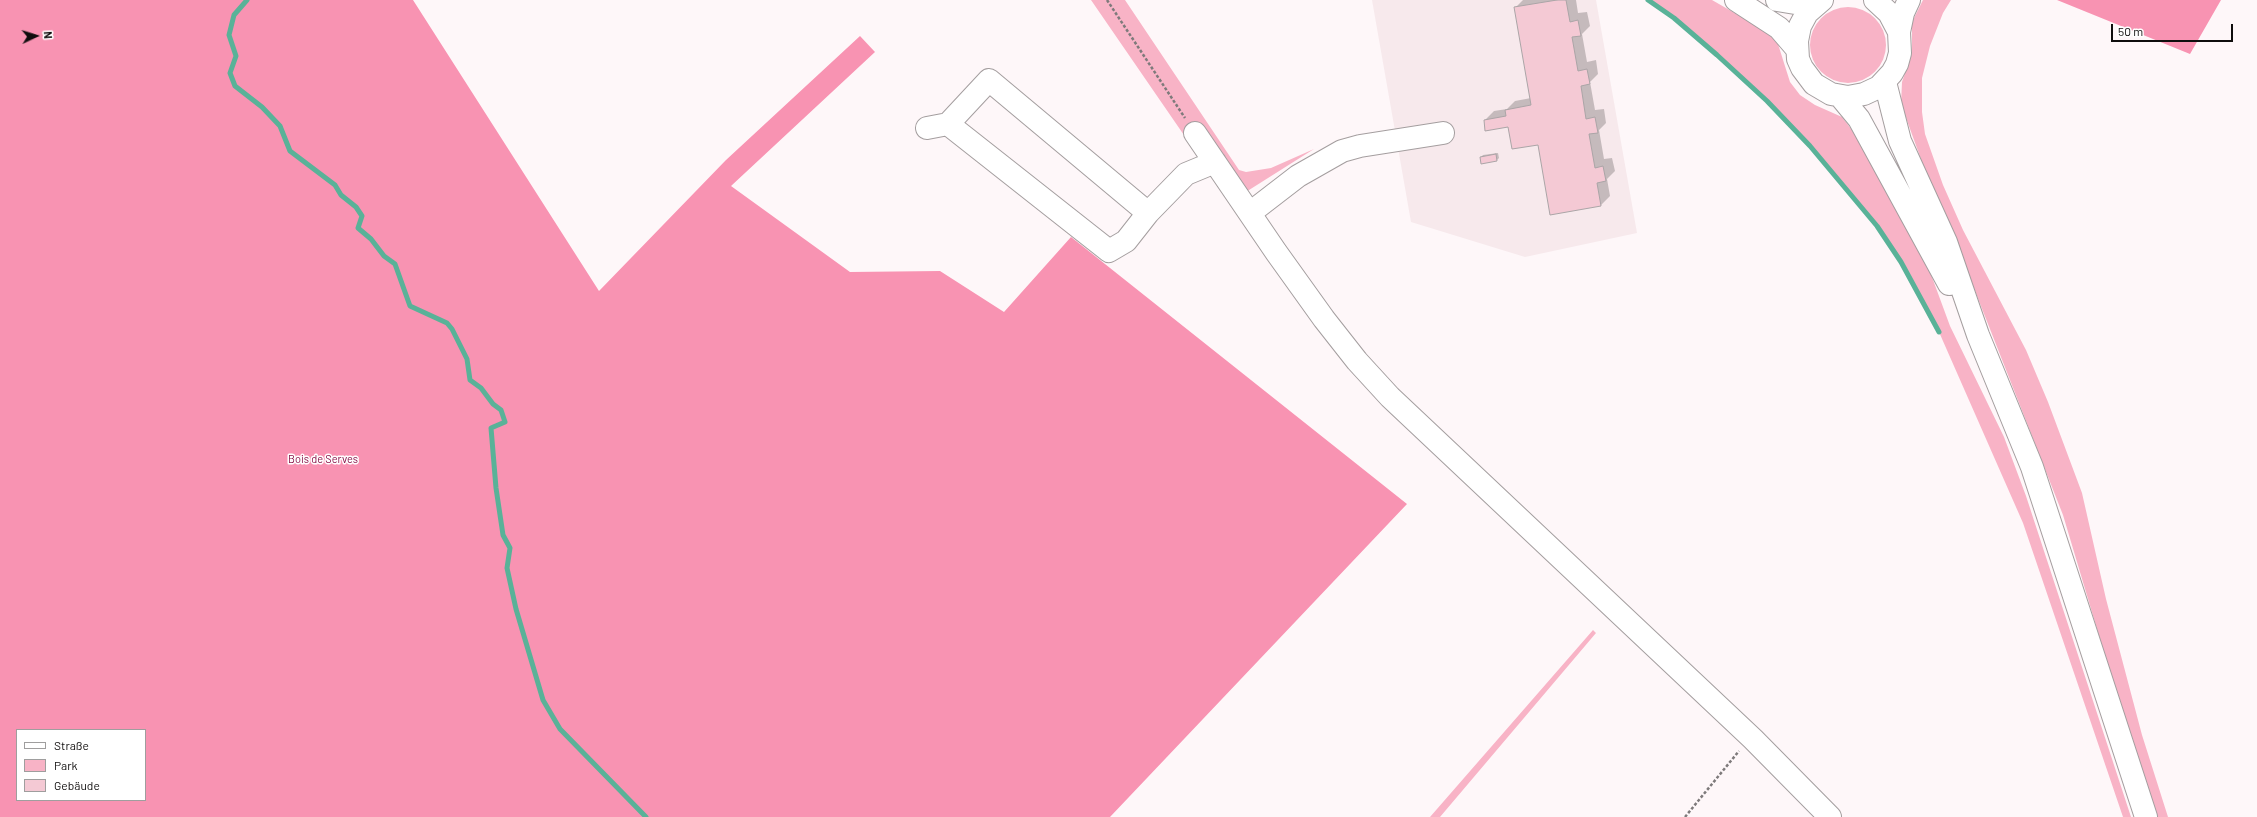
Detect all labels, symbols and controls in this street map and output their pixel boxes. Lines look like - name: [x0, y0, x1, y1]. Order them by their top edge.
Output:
- north arrow: [16, 16, 56, 56]
- scale bar: [2113, 16, 2235, 42]
- text: 50 m: [2118, 24, 2143, 38]
- text: N: [42, 31, 55, 39]
- park label: Bois de Serves: [288, 452, 358, 466]
- legend: [16, 729, 146, 801]
- text: Straße: [54, 738, 89, 752]
- text: Park: [54, 758, 78, 772]
- text: Gebäude: [54, 778, 100, 792]

